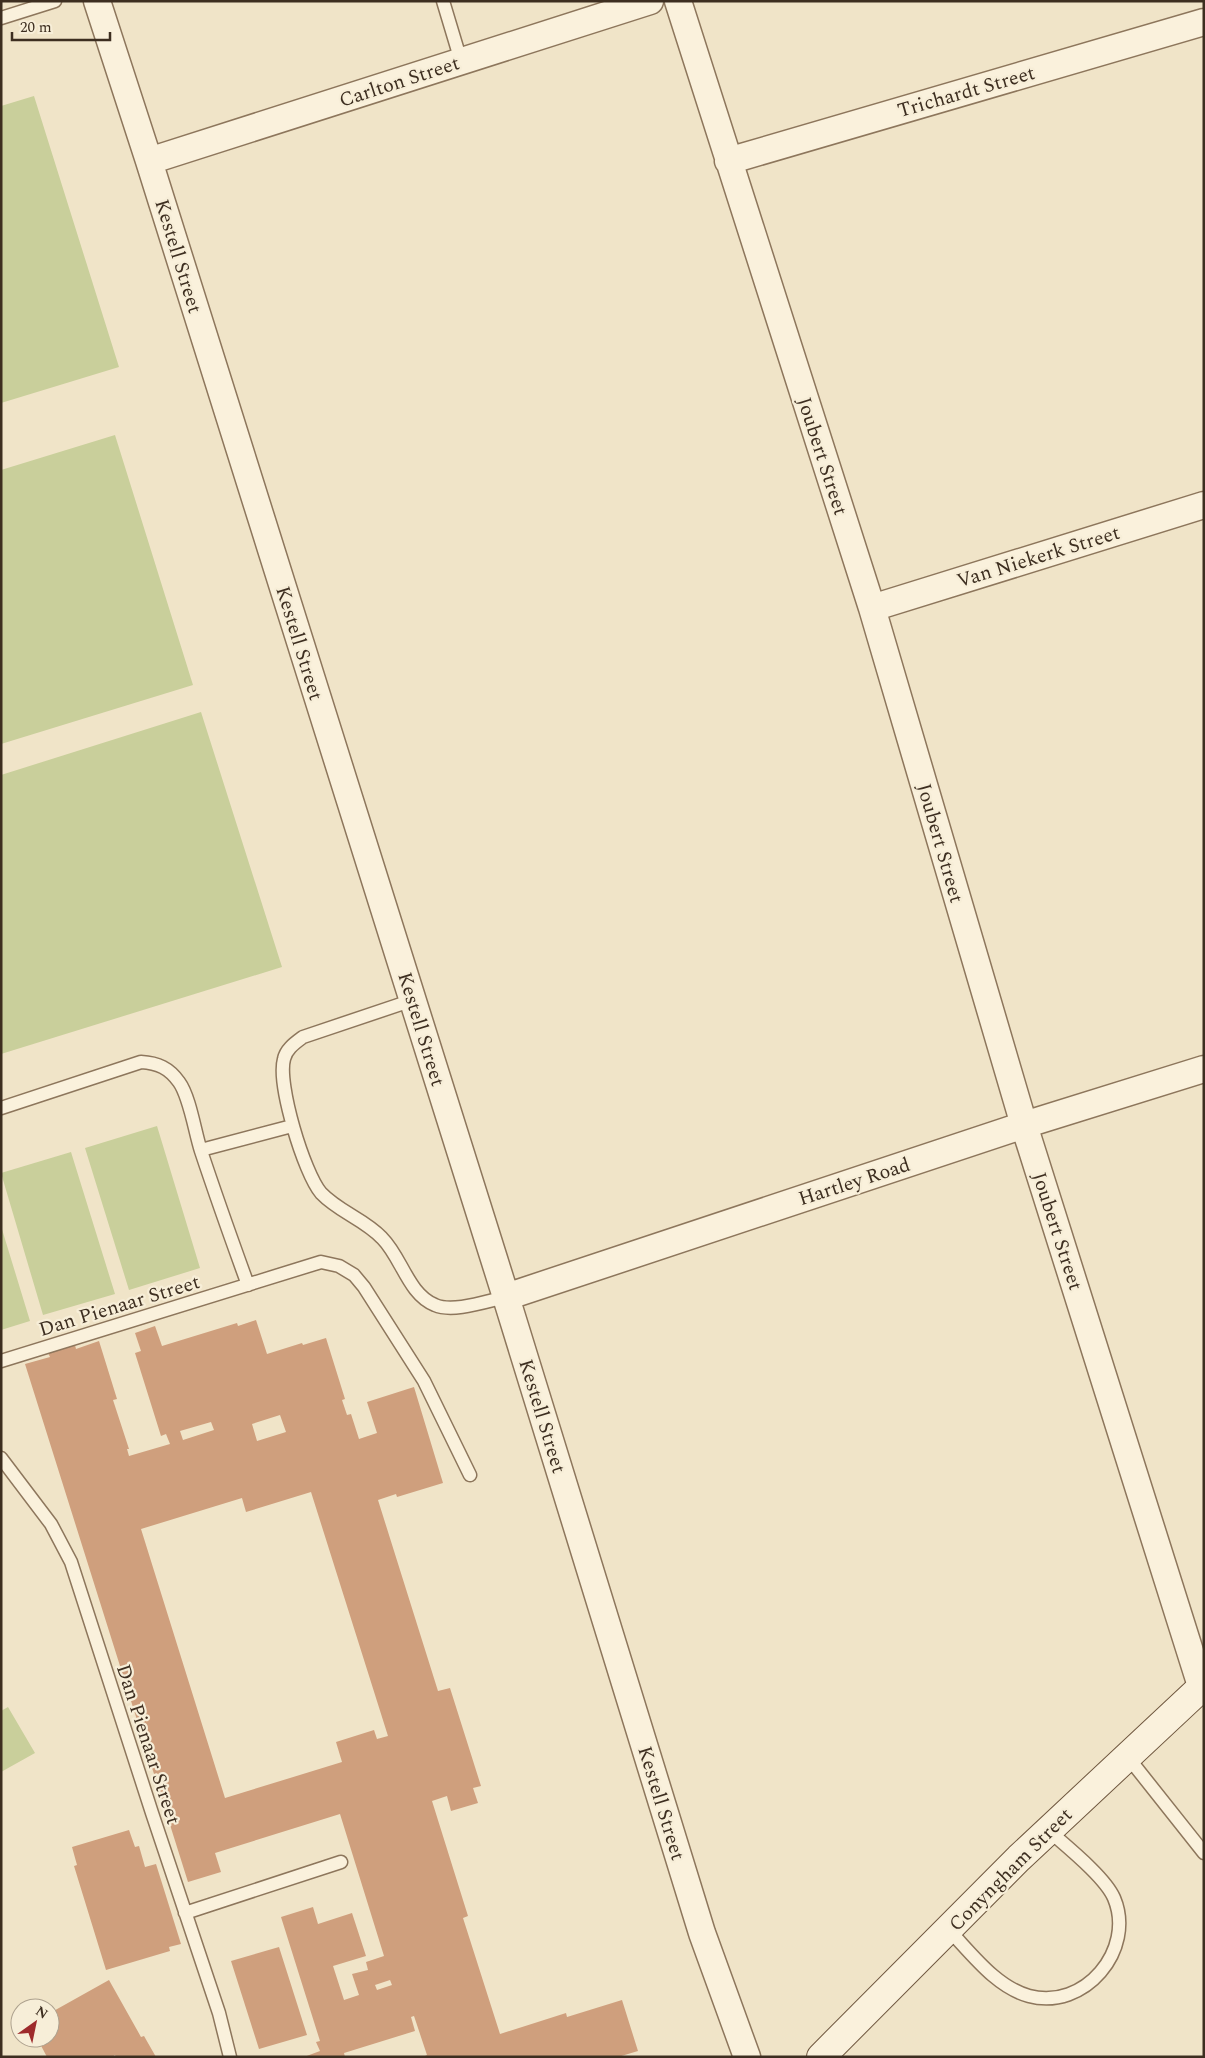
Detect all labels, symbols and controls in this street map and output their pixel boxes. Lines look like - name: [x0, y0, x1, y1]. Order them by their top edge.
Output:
- scale bar: [12, 10, 110, 42]
- text: 20 m: [20, 16, 52, 39]
- street label: Carlton Street: [335, 48, 463, 116]
- street label: Trichardt Street: [894, 58, 1039, 126]
- street label: Kestell Street: [146, 195, 210, 317]
- street label: Joubert Street: [789, 393, 855, 519]
- street label: Van Niekerk Street: [953, 518, 1124, 596]
- street label: Kestell Street: [267, 582, 331, 704]
- street label: Joubert Street: [909, 780, 971, 906]
- street label: Kestell Street: [389, 968, 453, 1090]
- street label: Hartley Road: [794, 1150, 914, 1214]
- street label: Joubert Street: [1024, 1168, 1090, 1294]
- street label: Dan Pienaar Street: [35, 1267, 204, 1345]
- street label: Kestell Street: [510, 1355, 574, 1477]
- street label: Dan Pienaar Street: [108, 1660, 188, 1828]
- street label: Kestell Street: [629, 1742, 693, 1864]
- street label: Conyngham Street: [942, 1801, 1080, 1939]
- north arrow: [10, 1998, 60, 2048]
- text: N: [31, 2001, 52, 2024]

